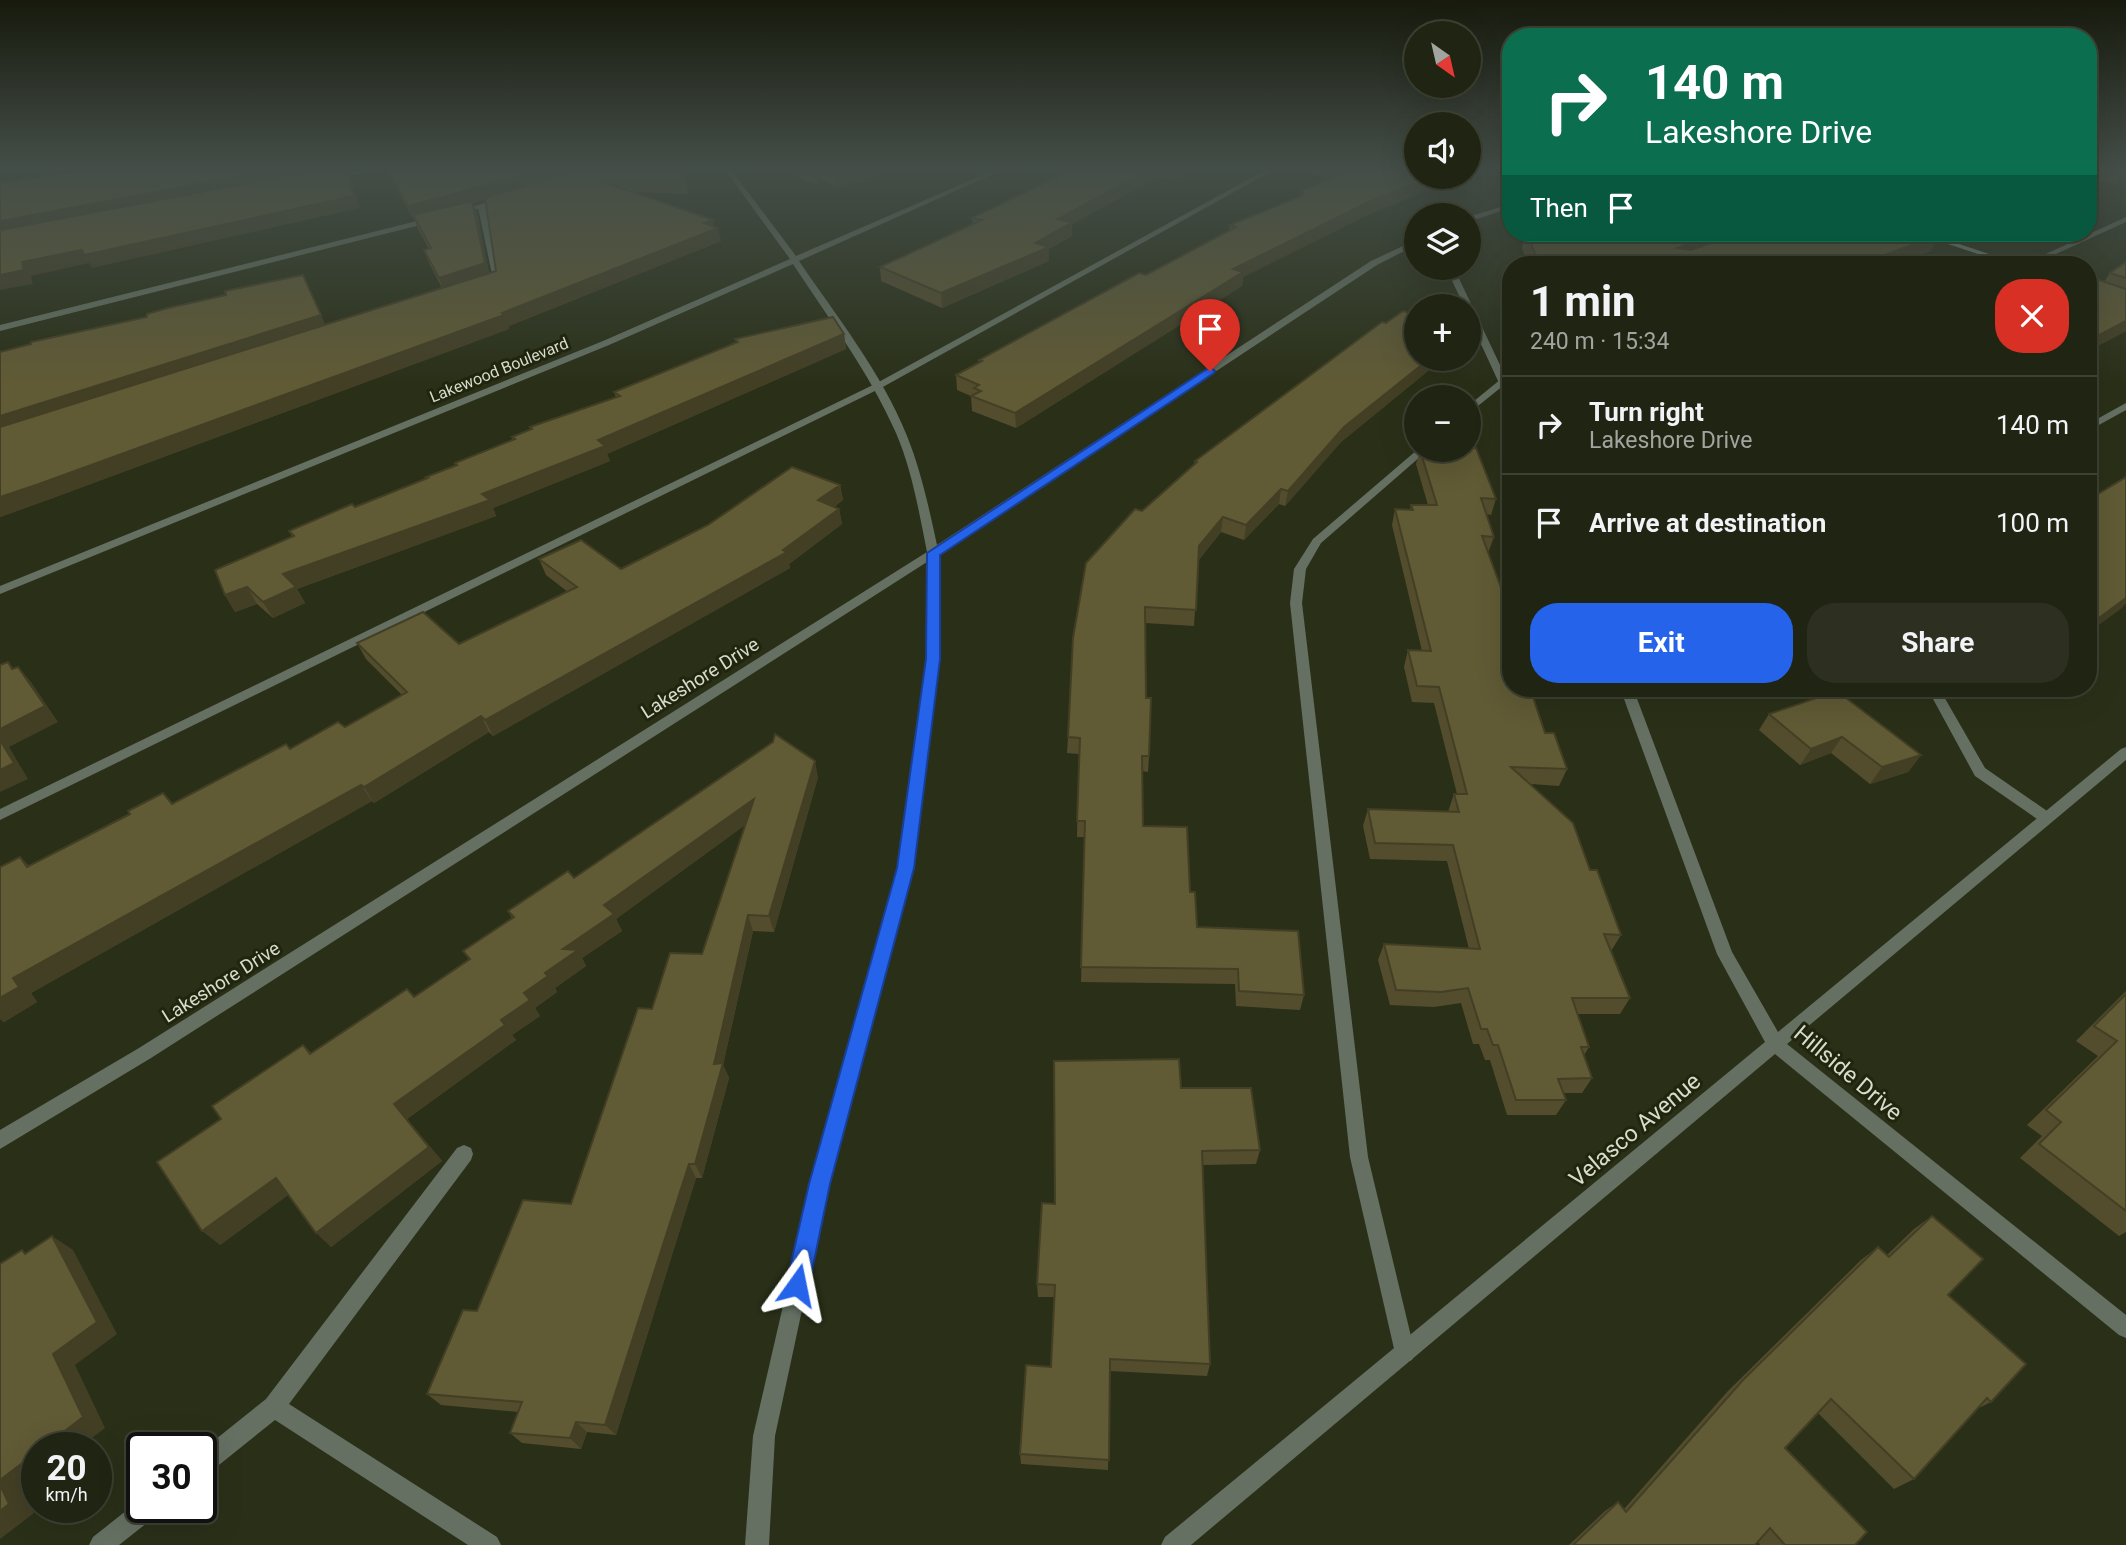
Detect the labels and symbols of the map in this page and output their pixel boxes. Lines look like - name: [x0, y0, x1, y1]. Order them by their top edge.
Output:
- north arrow: [1404, 21, 1480, 98]
- pin: [1180, 299, 1240, 371]
- street label: Lakewood Boulevard: [427, 334, 571, 406]
- street label: Lakeshore Drive: [637, 632, 763, 724]
- street label: Lakeshore Drive: [158, 936, 284, 1028]
- street label: Hillside Drive: [1788, 1020, 1908, 1126]
- street label: Velasco Avenue: [1564, 1067, 1706, 1193]
- position arrow: [760, 1248, 834, 1322]
- speed limit sign: 30: [126, 1432, 217, 1523]

